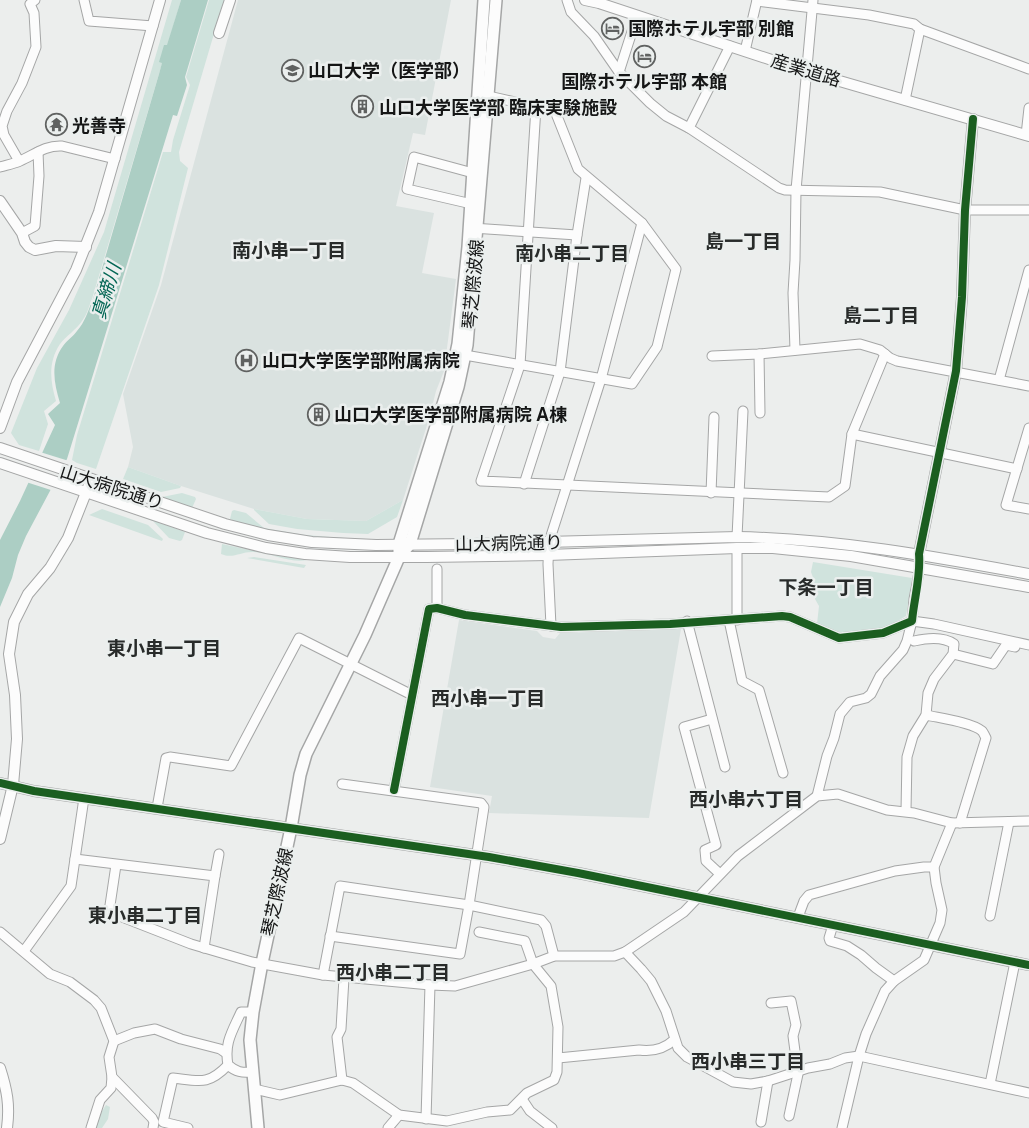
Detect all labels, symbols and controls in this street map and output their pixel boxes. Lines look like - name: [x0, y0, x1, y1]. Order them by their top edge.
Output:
- hotel icon: 国際ホテル宇部 別館: [600, 16, 624, 40]
- place label: 国際ホテル宇部 別館: [628, 18, 794, 39]
- hotel icon: 国際ホテル宇部 本館: [632, 44, 656, 68]
- street label: 産業道路: [769, 49, 843, 91]
- school or university icon: 山口大学（医学部）: [280, 58, 304, 82]
- place label: 山口大学（医学部）: [308, 60, 470, 81]
- place label: 国際ホテル宇部 本館: [561, 71, 727, 92]
- building icon: 山口大学医学部 臨床実験施設: [351, 95, 375, 119]
- place label: 山口大学医学部 臨床実験施設: [379, 97, 617, 118]
- temple icon: 光善寺: [44, 113, 68, 137]
- place label: 光善寺: [72, 115, 126, 136]
- district label: 島一丁目: [705, 230, 781, 252]
- street label: 琴芝際波線: [459, 238, 487, 330]
- district label: 南小串一丁目: [232, 239, 346, 261]
- district label: 南小串二丁目: [515, 242, 629, 264]
- water label: 真締川: [87, 259, 125, 321]
- district label: 島二丁目: [843, 304, 919, 326]
- hospital icon: 山口大学医学部附属病院: [234, 348, 258, 372]
- place label: 山口大学医学部附属病院: [262, 350, 460, 371]
- building icon: 山口大学医学部附属病院 A棟: [306, 402, 330, 426]
- place label: 山口大学医学部附属病院 A棟: [334, 404, 567, 425]
- street label: 山大病院通り: [57, 460, 167, 514]
- street label: 山大病院通り: [455, 532, 563, 554]
- district label: 下条一丁目: [778, 576, 874, 598]
- district label: 東小串一丁目: [107, 637, 221, 659]
- district label: 西小串一丁目: [431, 687, 545, 709]
- district label: 西小串六丁目: [689, 788, 803, 810]
- street label: 琴芝際波線: [257, 846, 297, 938]
- district label: 東小串二丁目: [88, 904, 202, 926]
- district label: 西小串二丁目: [336, 961, 450, 983]
- district label: 西小串三丁目: [691, 1050, 805, 1072]

